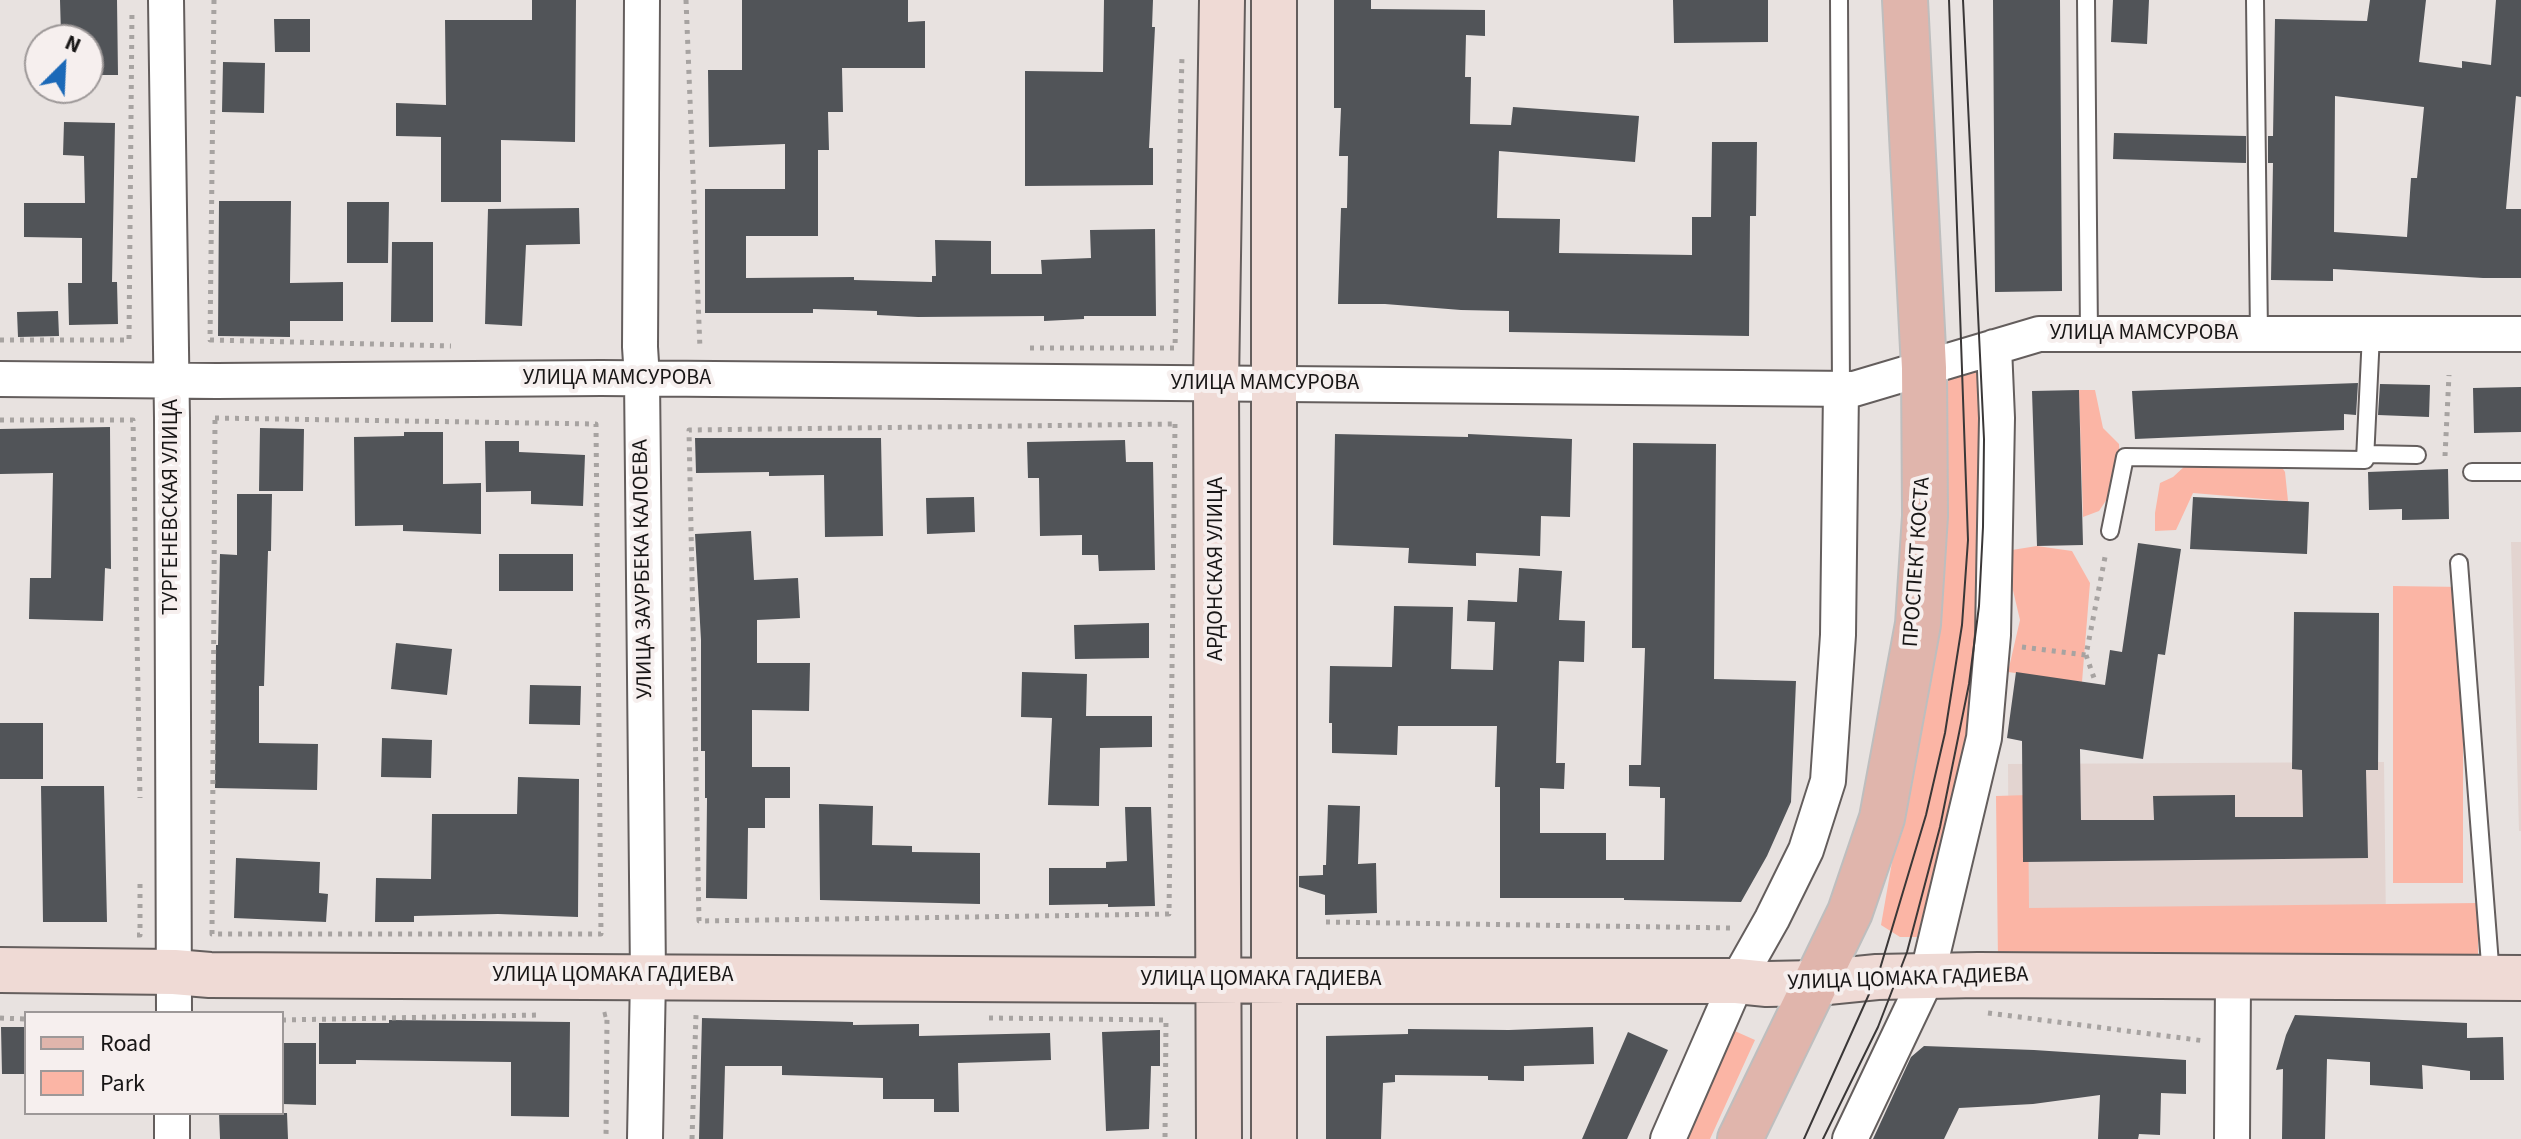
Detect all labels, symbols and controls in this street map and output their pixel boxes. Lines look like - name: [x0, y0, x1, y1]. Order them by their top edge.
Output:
- north arrow: [24, 24, 104, 104]
- text: N: [60, 26, 86, 61]
- street label: УЛИЦА МАМСУРОВА: [2050, 321, 2238, 347]
- street label: УЛИЦА МАМСУРОВА: [523, 366, 711, 392]
- street label: УЛИЦА МАМСУРОВА: [1171, 371, 1359, 397]
- street label: ТУРГЕНЕВСКАЯ УЛИЦА: [159, 399, 185, 615]
- street label: УЛИЦА ЗАУРБЕКА КАЛОЕВА: [629, 439, 659, 699]
- street label: ПРОСПЕКТ КОСТА: [1899, 476, 1937, 648]
- street label: АРДОНСКАЯ УЛИЦА: [1204, 477, 1230, 661]
- street label: УЛИЦА ЦОМАКА ГАДИЕВА: [493, 963, 733, 989]
- street label: УЛИЦА ЦОМАКА ГАДИЕВА: [1787, 963, 2029, 997]
- street label: УЛИЦА ЦОМАКА ГАДИЕВА: [1141, 967, 1381, 993]
- legend: [24, 1011, 284, 1115]
- text: Road: [100, 1026, 152, 1061]
- text: Park: [100, 1066, 145, 1101]

